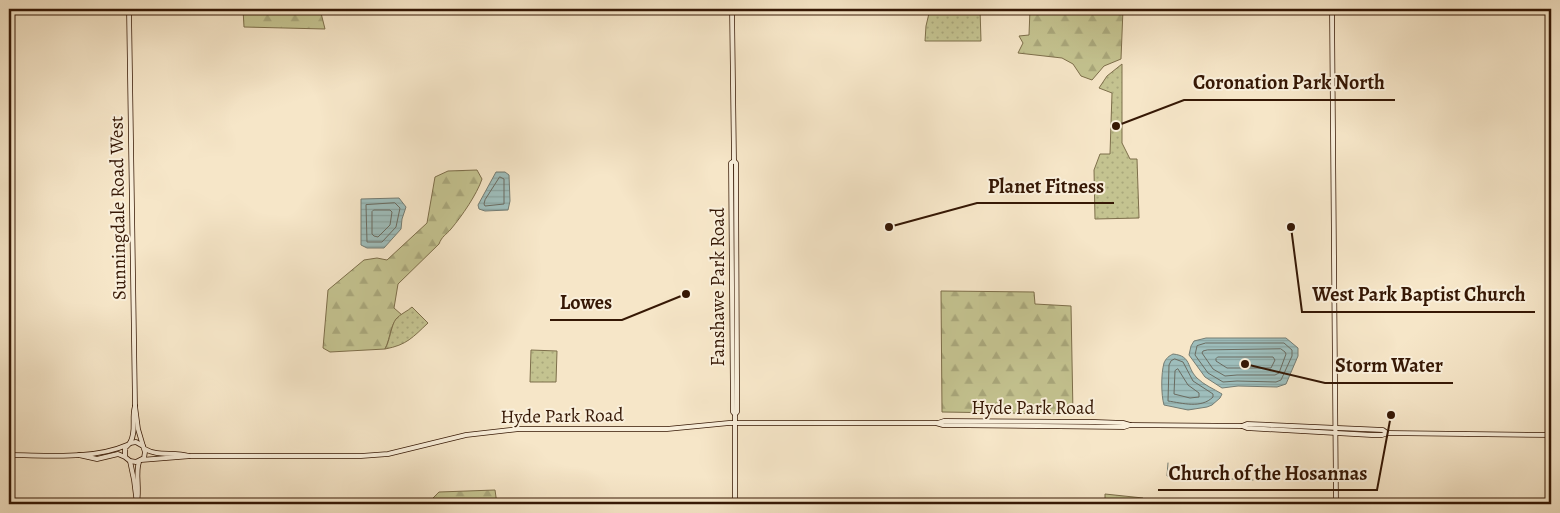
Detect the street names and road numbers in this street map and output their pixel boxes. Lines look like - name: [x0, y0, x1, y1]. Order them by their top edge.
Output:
- street label: Sunningdale Road West: [103, 116, 133, 300]
- street label: Fanshawe Park Road: [705, 207, 731, 366]
- street label: Hyde Park Road: [971, 395, 1095, 421]
- street label: Hyde Park Road: [500, 402, 625, 430]

